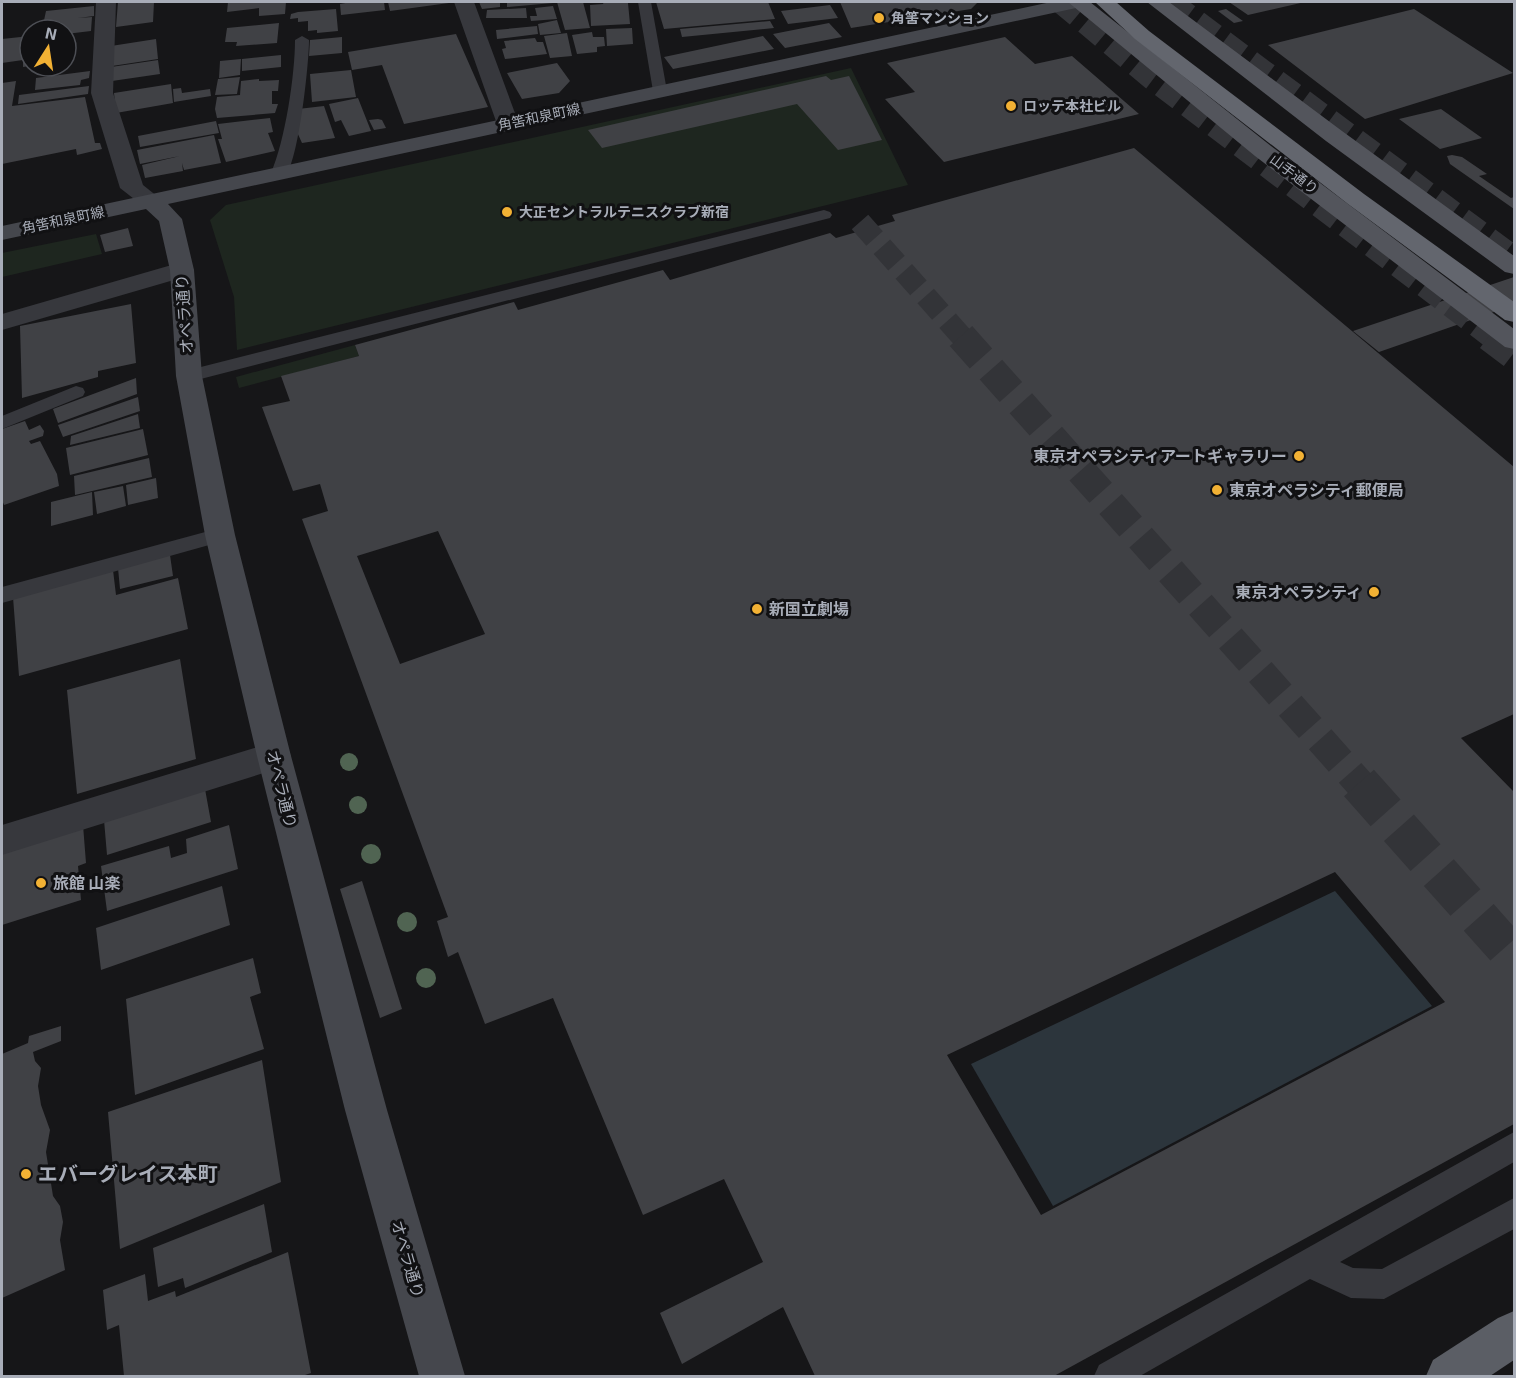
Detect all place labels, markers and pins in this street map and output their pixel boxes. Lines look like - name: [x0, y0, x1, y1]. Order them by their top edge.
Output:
- place label: 角筈マンション: [891, 9, 989, 26]
- marker: 角筈マンション: [872, 11, 886, 25]
- place label: ロッテ本社ビル: [1023, 97, 1121, 114]
- marker: ロッテ本社ビル: [1004, 99, 1018, 113]
- place label: 大正セントラルテニスクラブ新宿: [519, 203, 729, 220]
- marker: 大正セントラルテニスクラブ新宿: [500, 205, 514, 219]
- place label: 東京オペラシティアートギャラリー: [1033, 446, 1287, 465]
- marker: 東京オペラシティアートギャラリー: [1292, 449, 1306, 463]
- place label: 東京オペラシティ郵便局: [1229, 480, 1404, 499]
- marker: 東京オペラシティ郵便局: [1210, 483, 1224, 497]
- place label: 東京オペラシティ: [1235, 582, 1362, 601]
- marker: 東京オペラシティ: [1367, 585, 1381, 599]
- place label: 新国立劇場: [769, 599, 849, 618]
- marker: 新国立劇場: [750, 602, 764, 616]
- place label: 旅館 山楽: [53, 873, 120, 892]
- marker: 旅館 山楽: [34, 876, 48, 890]
- place label: エバーグレイス本町: [38, 1161, 217, 1185]
- marker: エバーグレイス本町: [19, 1167, 33, 1181]

